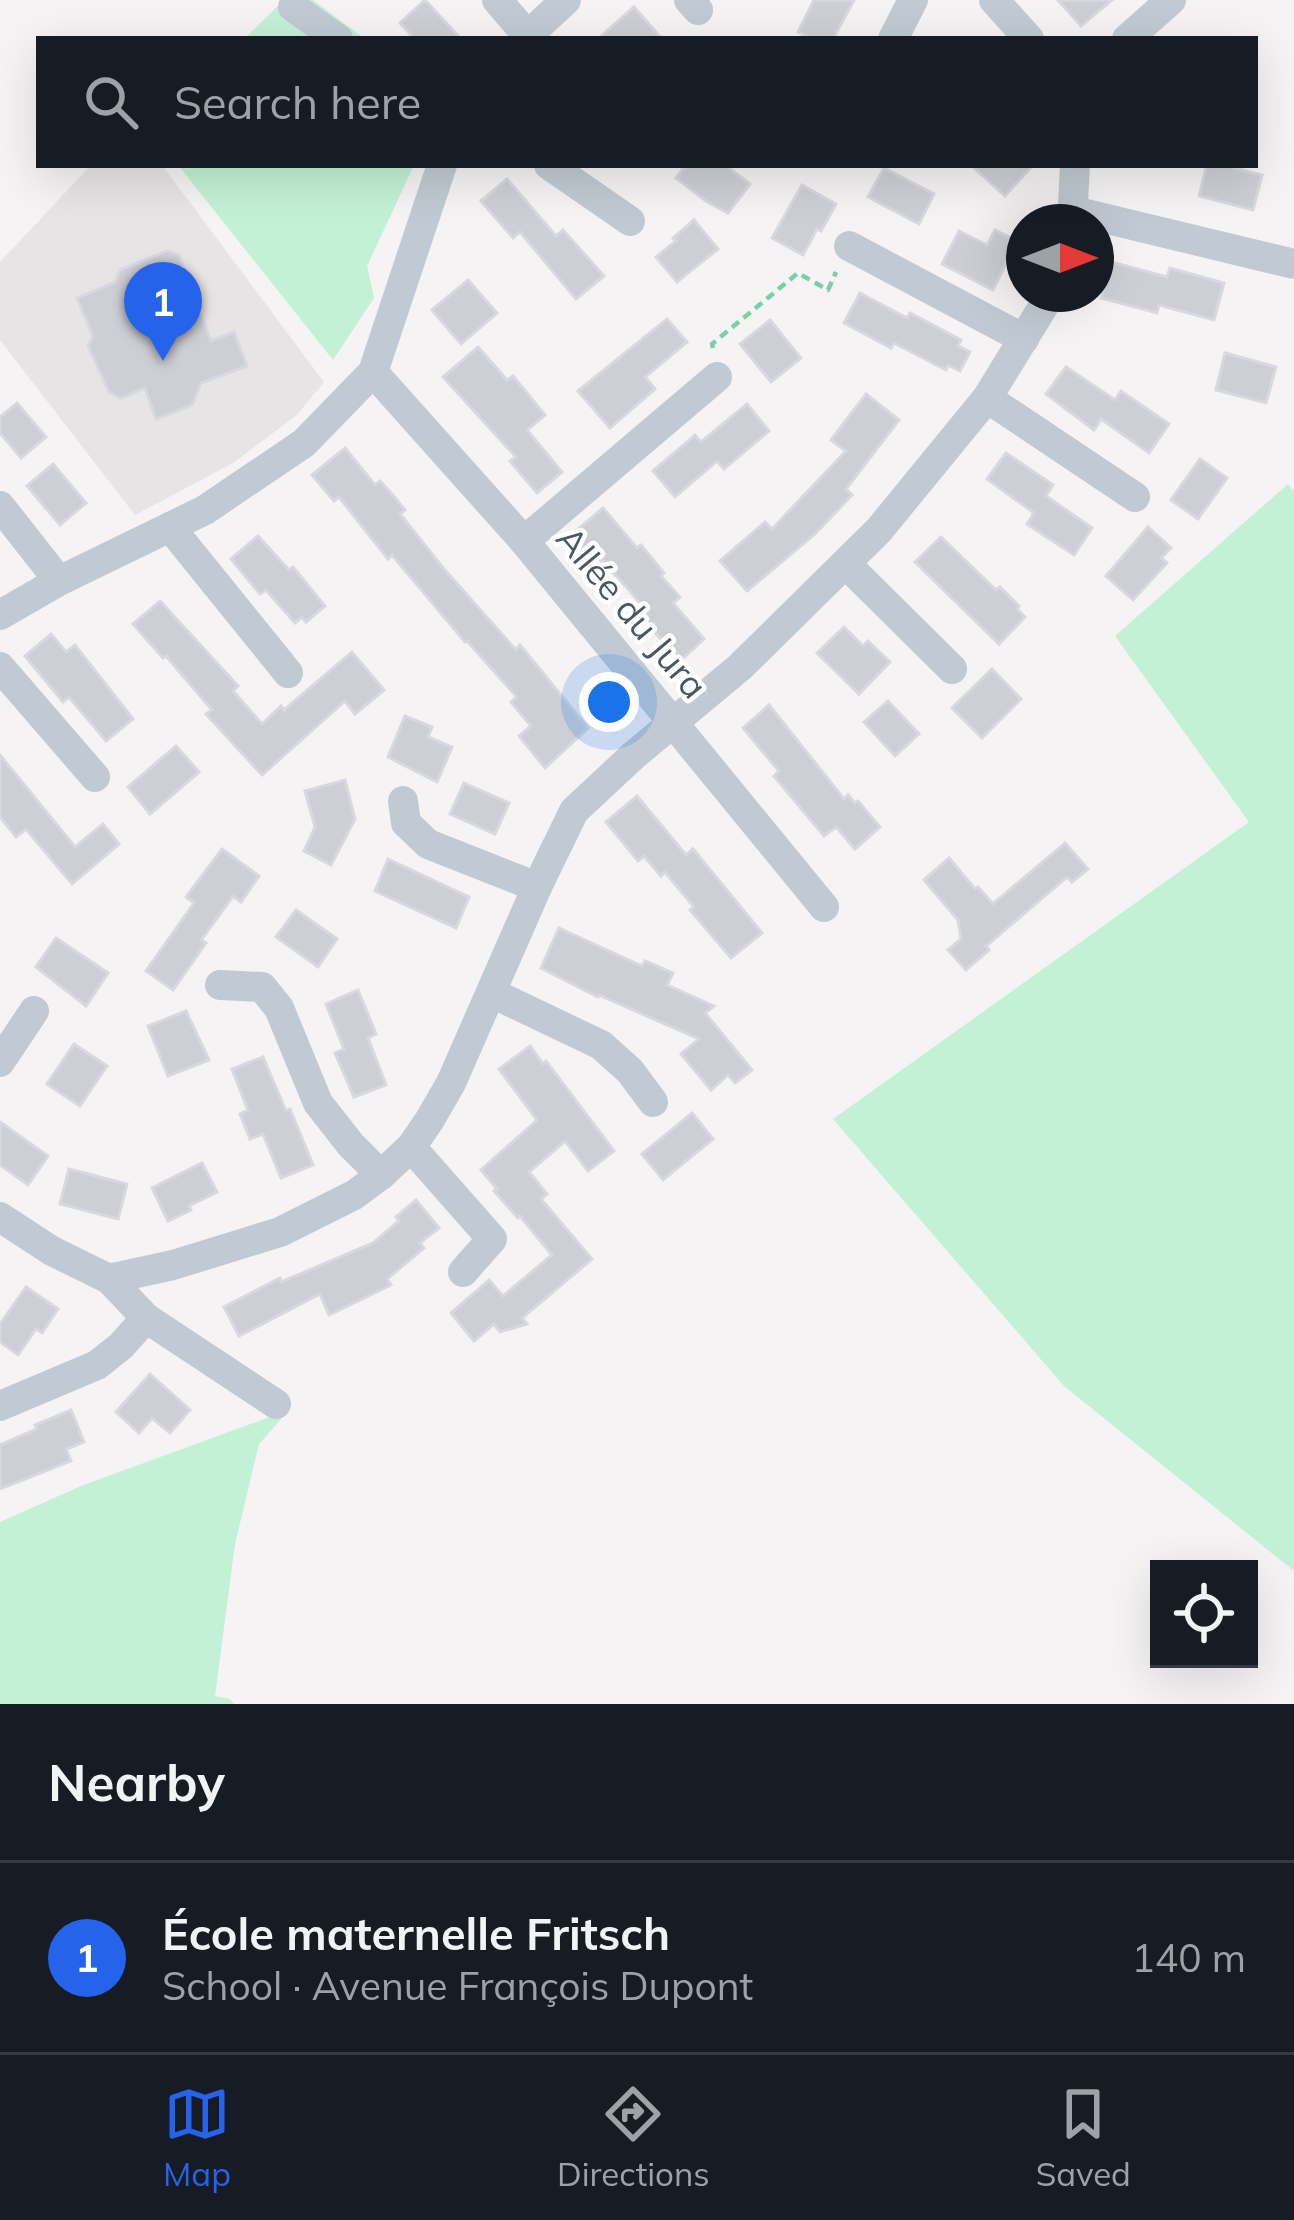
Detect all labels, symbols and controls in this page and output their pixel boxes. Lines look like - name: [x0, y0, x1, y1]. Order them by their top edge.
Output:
- search box: [36, 36, 1258, 168]
- icon: search: [78, 69, 144, 135]
- text: Search here: [174, 74, 421, 130]
- north arrow: [1006, 204, 1114, 312]
- pin: 1: [124, 262, 202, 361]
- street label: Allée du Jura: [547, 516, 717, 707]
- your location: [579, 672, 639, 732]
- map controls: [1150, 1560, 1258, 1668]
- button: locate: [1150, 1560, 1258, 1668]
- text: Nearby: [48, 1750, 225, 1814]
- text: École maternelle Fritsch: [162, 1905, 670, 1961]
- text: 1: [75, 1933, 99, 1982]
- text: 140 m: [1131, 1933, 1246, 1982]
- text: School · Avenue François Dupont: [162, 1961, 753, 2010]
- tab: Map: [163, 2081, 231, 2194]
- tab: Directions: [557, 2081, 710, 2194]
- tab: Saved: [1036, 2081, 1131, 2194]

